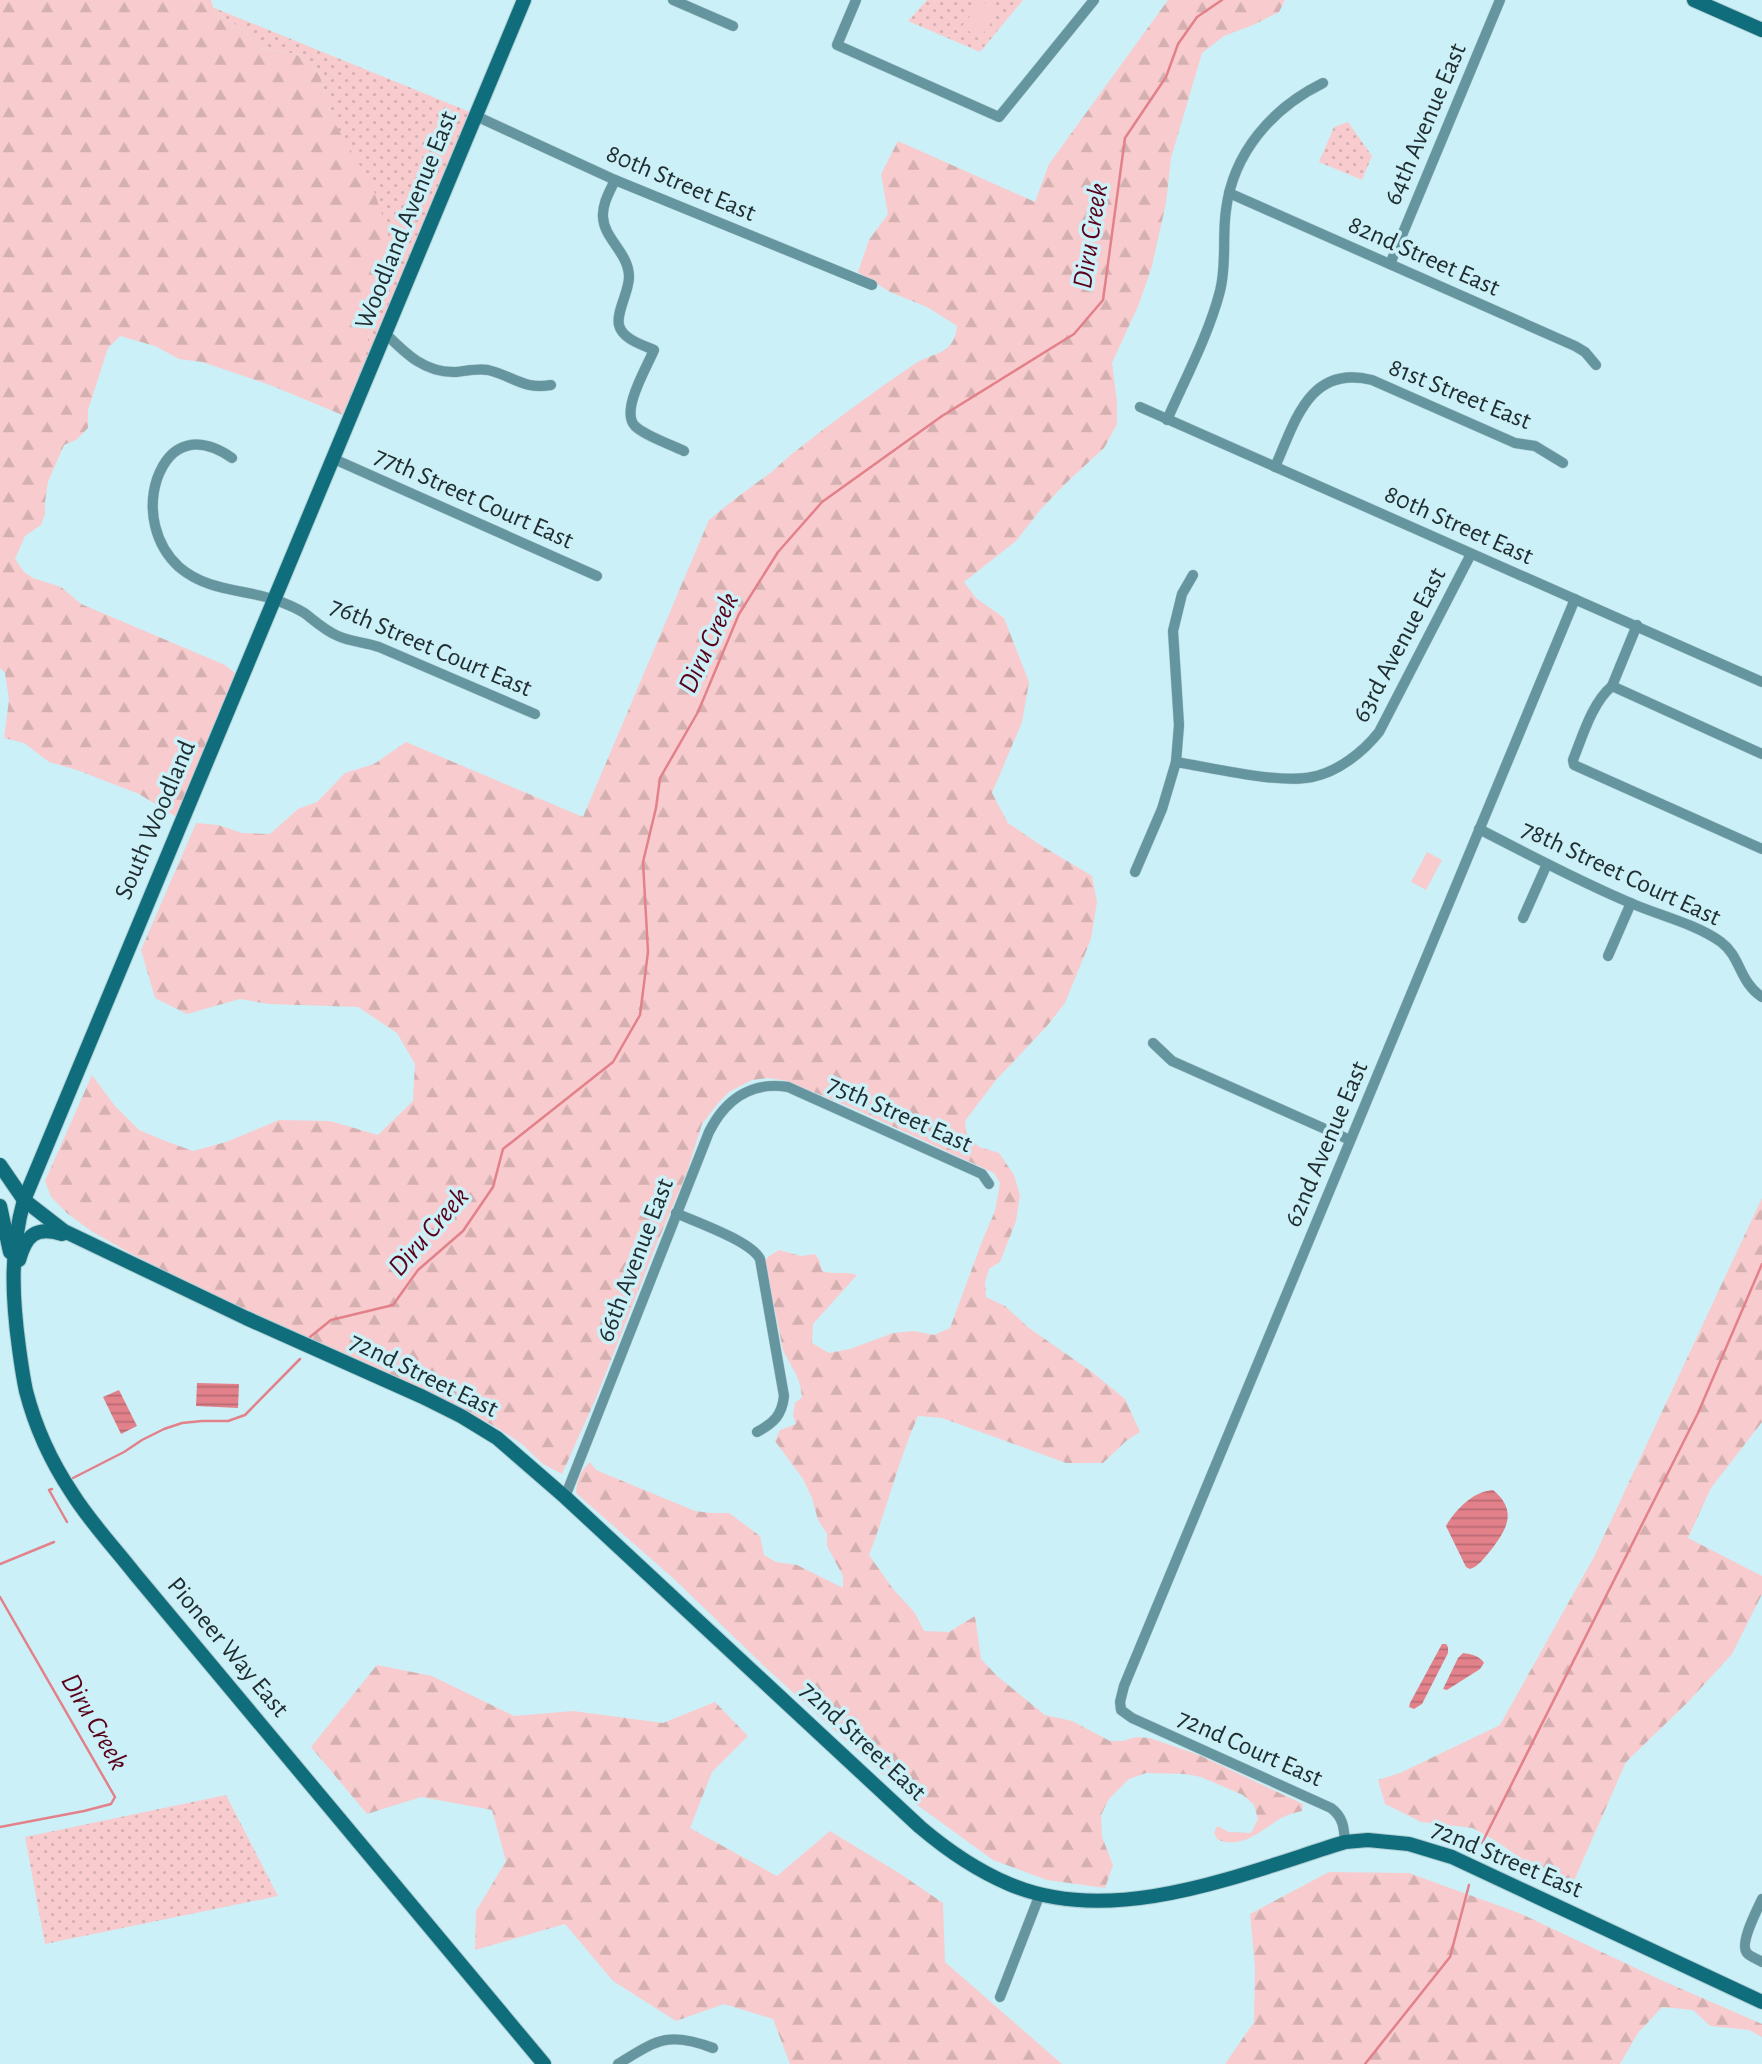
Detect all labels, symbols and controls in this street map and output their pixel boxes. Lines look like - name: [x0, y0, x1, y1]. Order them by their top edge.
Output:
- street label: 64th Avenue East: [1379, 39, 1471, 209]
- street label: Woodland Avenue East: [350, 107, 462, 333]
- street label: 80th Street East: [602, 140, 760, 226]
- water label: Diru Creek: [1069, 181, 1113, 291]
- street label: 82nd Street East: [1344, 211, 1504, 301]
- street label: 81st Street East: [1385, 354, 1535, 434]
- street label: 77th Street Court East: [371, 442, 577, 554]
- street label: 80th Street East: [1381, 481, 1537, 569]
- street label: 63rd Avenue East: [1347, 563, 1451, 727]
- water label: Diru Creek: [674, 589, 744, 697]
- street label: 76th Street Court East: [326, 593, 536, 701]
- street label: South Woodland: [110, 737, 200, 903]
- street label: 78th Street Court East: [1517, 815, 1725, 931]
- street label: 62nd Avenue East: [1279, 1057, 1373, 1231]
- street label: 75th Street East: [824, 1071, 976, 1157]
- street label: 66th Avenue East: [592, 1175, 678, 1345]
- water label: Diru Creek: [384, 1183, 475, 1281]
- street label: 72nd Street East: [346, 1328, 502, 1422]
- street label: Pioneer Way East: [162, 1572, 294, 1722]
- water label: Diru Creek: [55, 1669, 133, 1775]
- street label: 72nd Street East: [795, 1676, 931, 1806]
- street label: 72nd Court East: [1174, 1704, 1326, 1792]
- street label: 72nd Street East: [1428, 1816, 1586, 1902]

